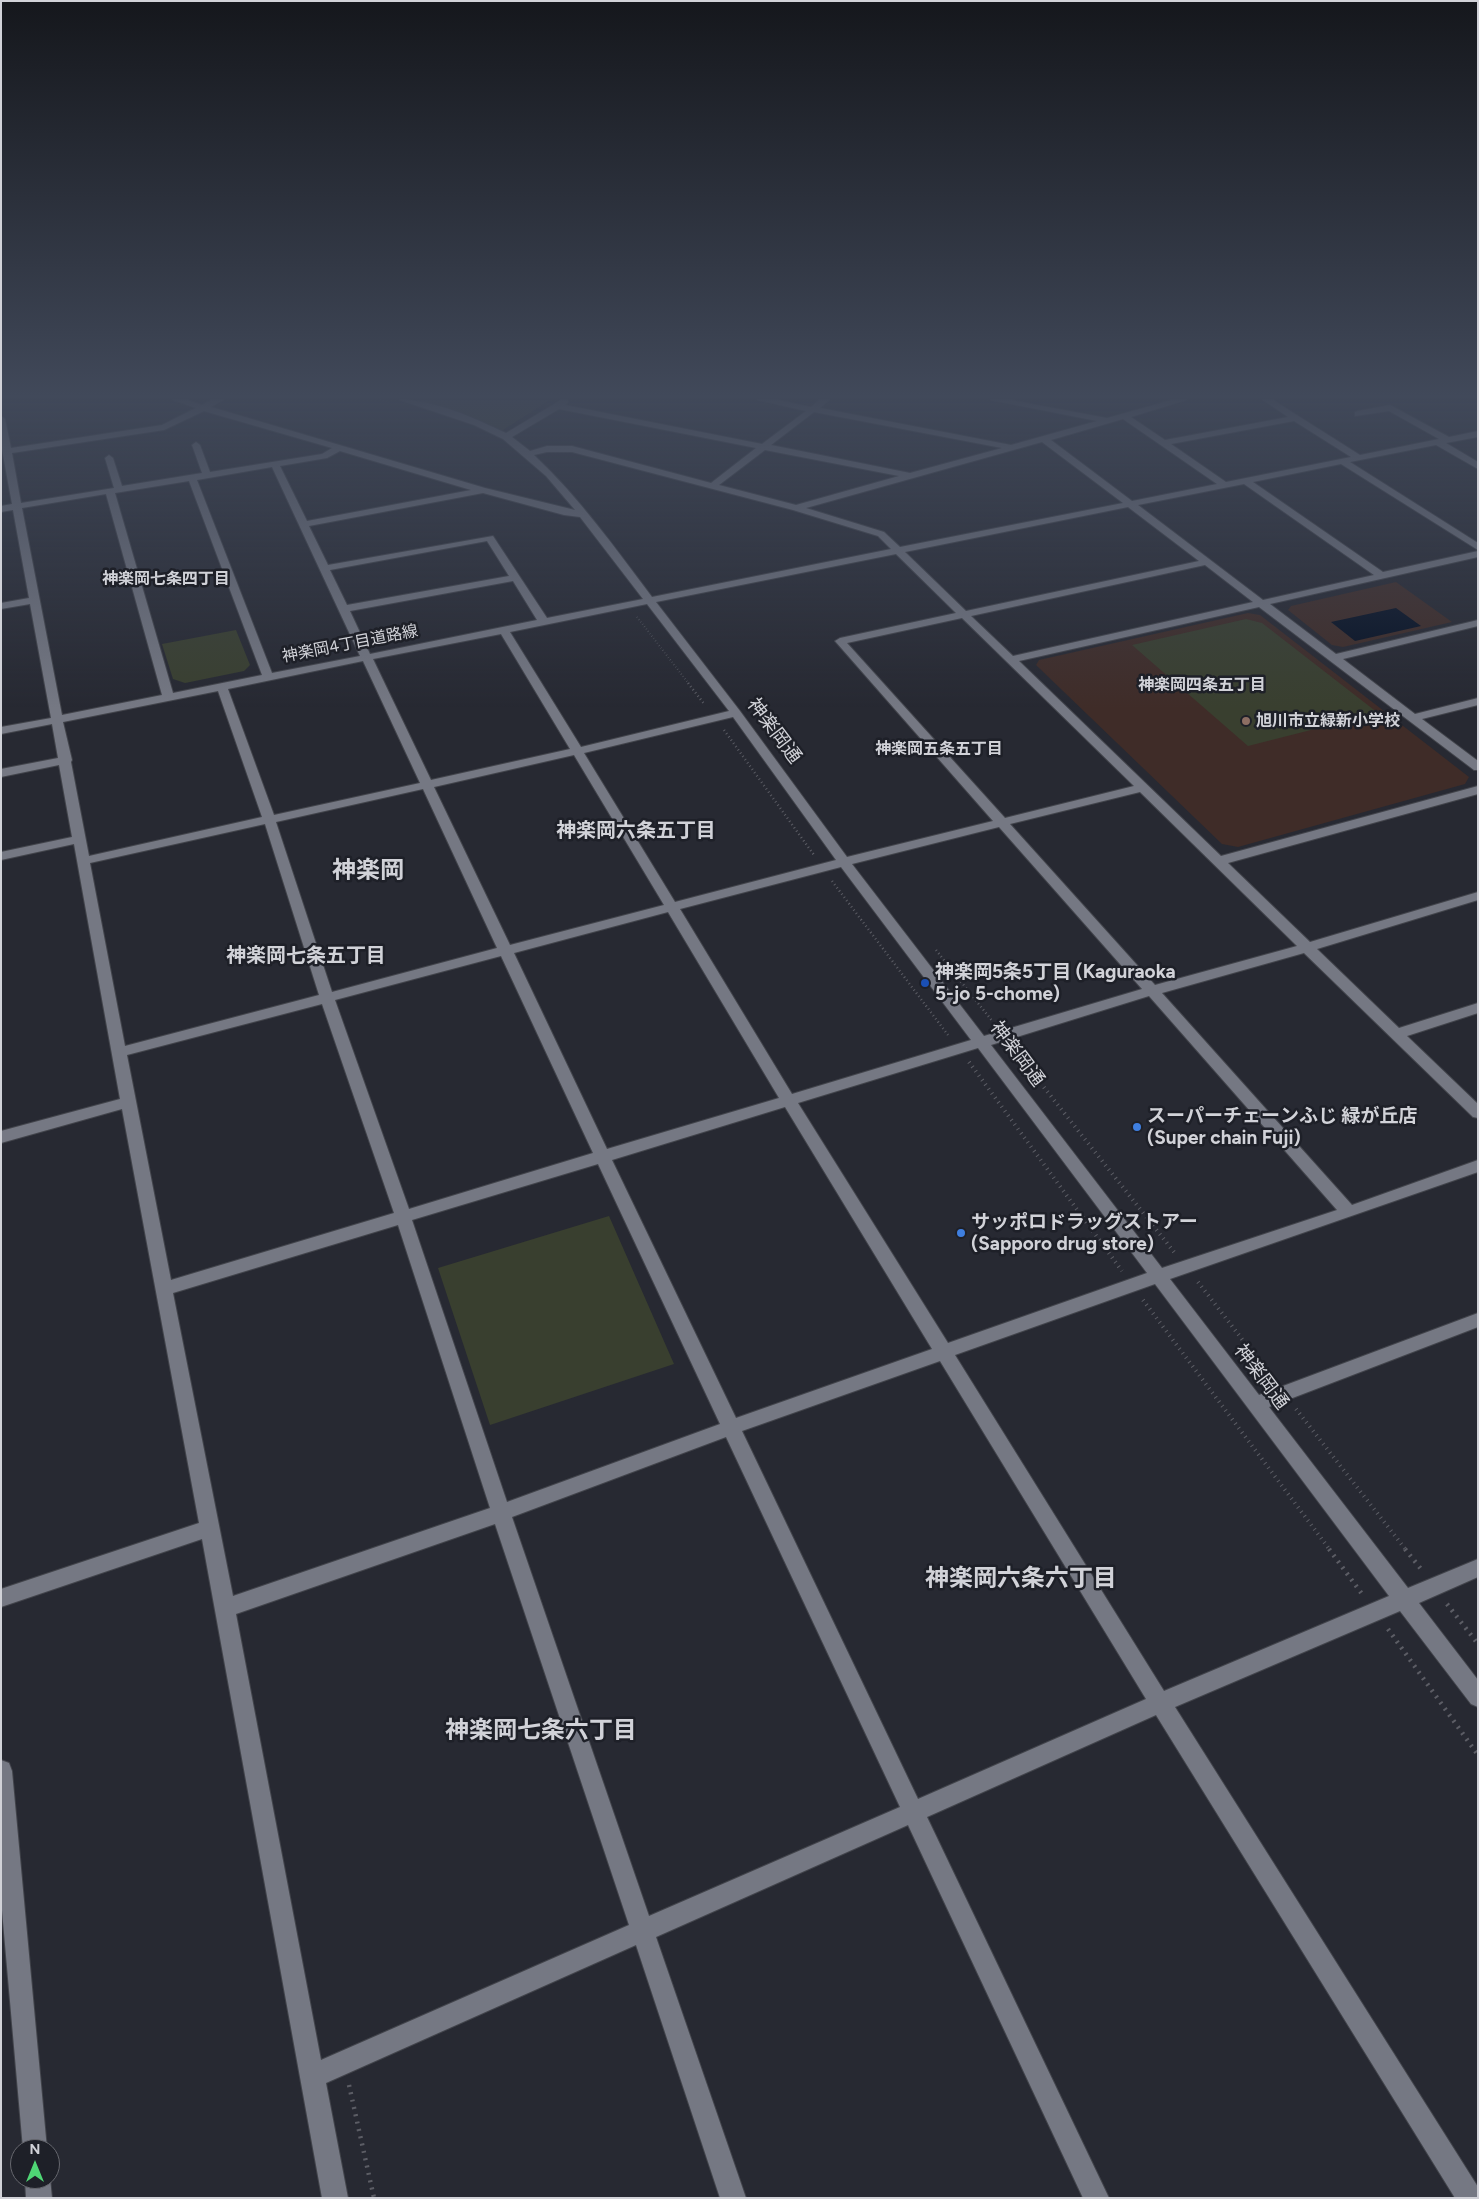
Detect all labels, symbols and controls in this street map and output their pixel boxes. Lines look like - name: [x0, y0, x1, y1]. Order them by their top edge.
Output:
- district label: 神楽岡七条四丁目: [102, 569, 230, 589]
- street label: 神楽岡4丁目道路線: [280, 621, 420, 667]
- district label: 神楽岡四条五丁目: [1138, 675, 1266, 695]
- street label: 神楽岡通: [742, 694, 806, 768]
- place label: 旭川市立緑新小学校: [1256, 711, 1400, 731]
- marker: 旭川市立緑新小学校: [1240, 715, 1252, 727]
- district label: 神楽岡五条五丁目: [875, 739, 1003, 759]
- district label: 神楽岡六条五丁目: [556, 819, 716, 843]
- district label: 神楽岡: [332, 857, 404, 885]
- district label: 神楽岡七条五丁目: [226, 944, 386, 968]
- place label: 神楽岡5条5丁目 (Kaguraoka 5-jo 5-chome): [935, 961, 1176, 1005]
- marker: 神楽岡5条5丁目 (Kaguraoka 5-jo 5-chome): [919, 977, 931, 989]
- street label: 神楽岡通: [985, 1017, 1049, 1091]
- place label: スーパーチェーンふじ 緑が丘店 (Super chain Fuji): [1147, 1105, 1418, 1149]
- marker: スーパーチェーンふじ 緑が丘店 (Super chain Fuji): [1131, 1121, 1143, 1133]
- place label: サッポロドラッグストアー (Sapporo drug store): [971, 1211, 1198, 1255]
- marker: サッポロドラッグストアー (Sapporo drug store): [955, 1227, 967, 1239]
- street label: 神楽岡通: [1229, 1340, 1293, 1414]
- district label: 神楽岡六条六丁目: [925, 1565, 1117, 1593]
- district label: 神楽岡七条六丁目: [445, 1717, 637, 1745]
- north arrow: [10, 2139, 60, 2189]
- text: N: [30, 2141, 40, 2158]

